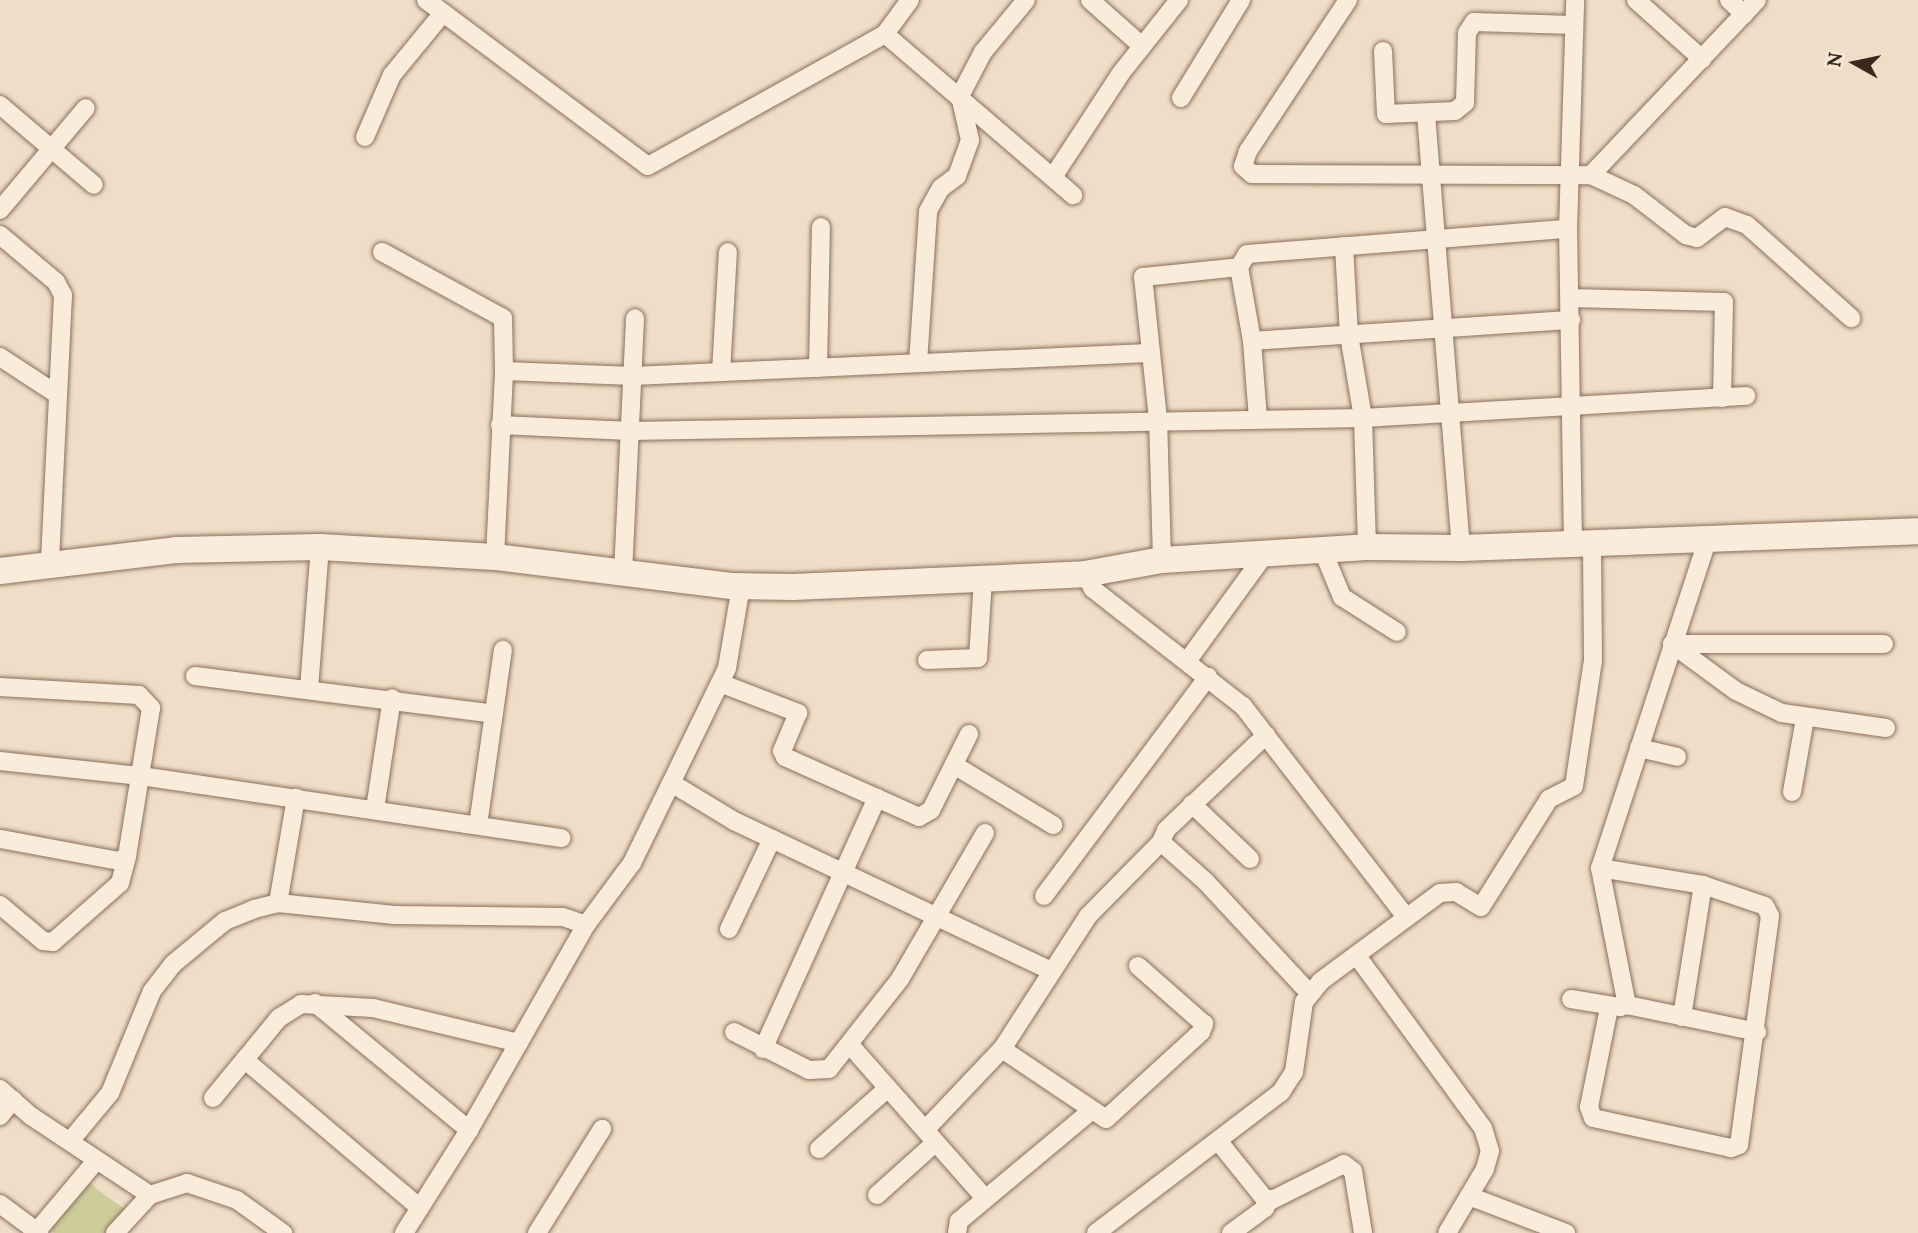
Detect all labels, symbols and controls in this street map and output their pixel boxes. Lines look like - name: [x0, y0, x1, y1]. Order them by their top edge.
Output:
- north arrow: [1820, 28, 1890, 98]
- text: N: [1821, 51, 1847, 69]

